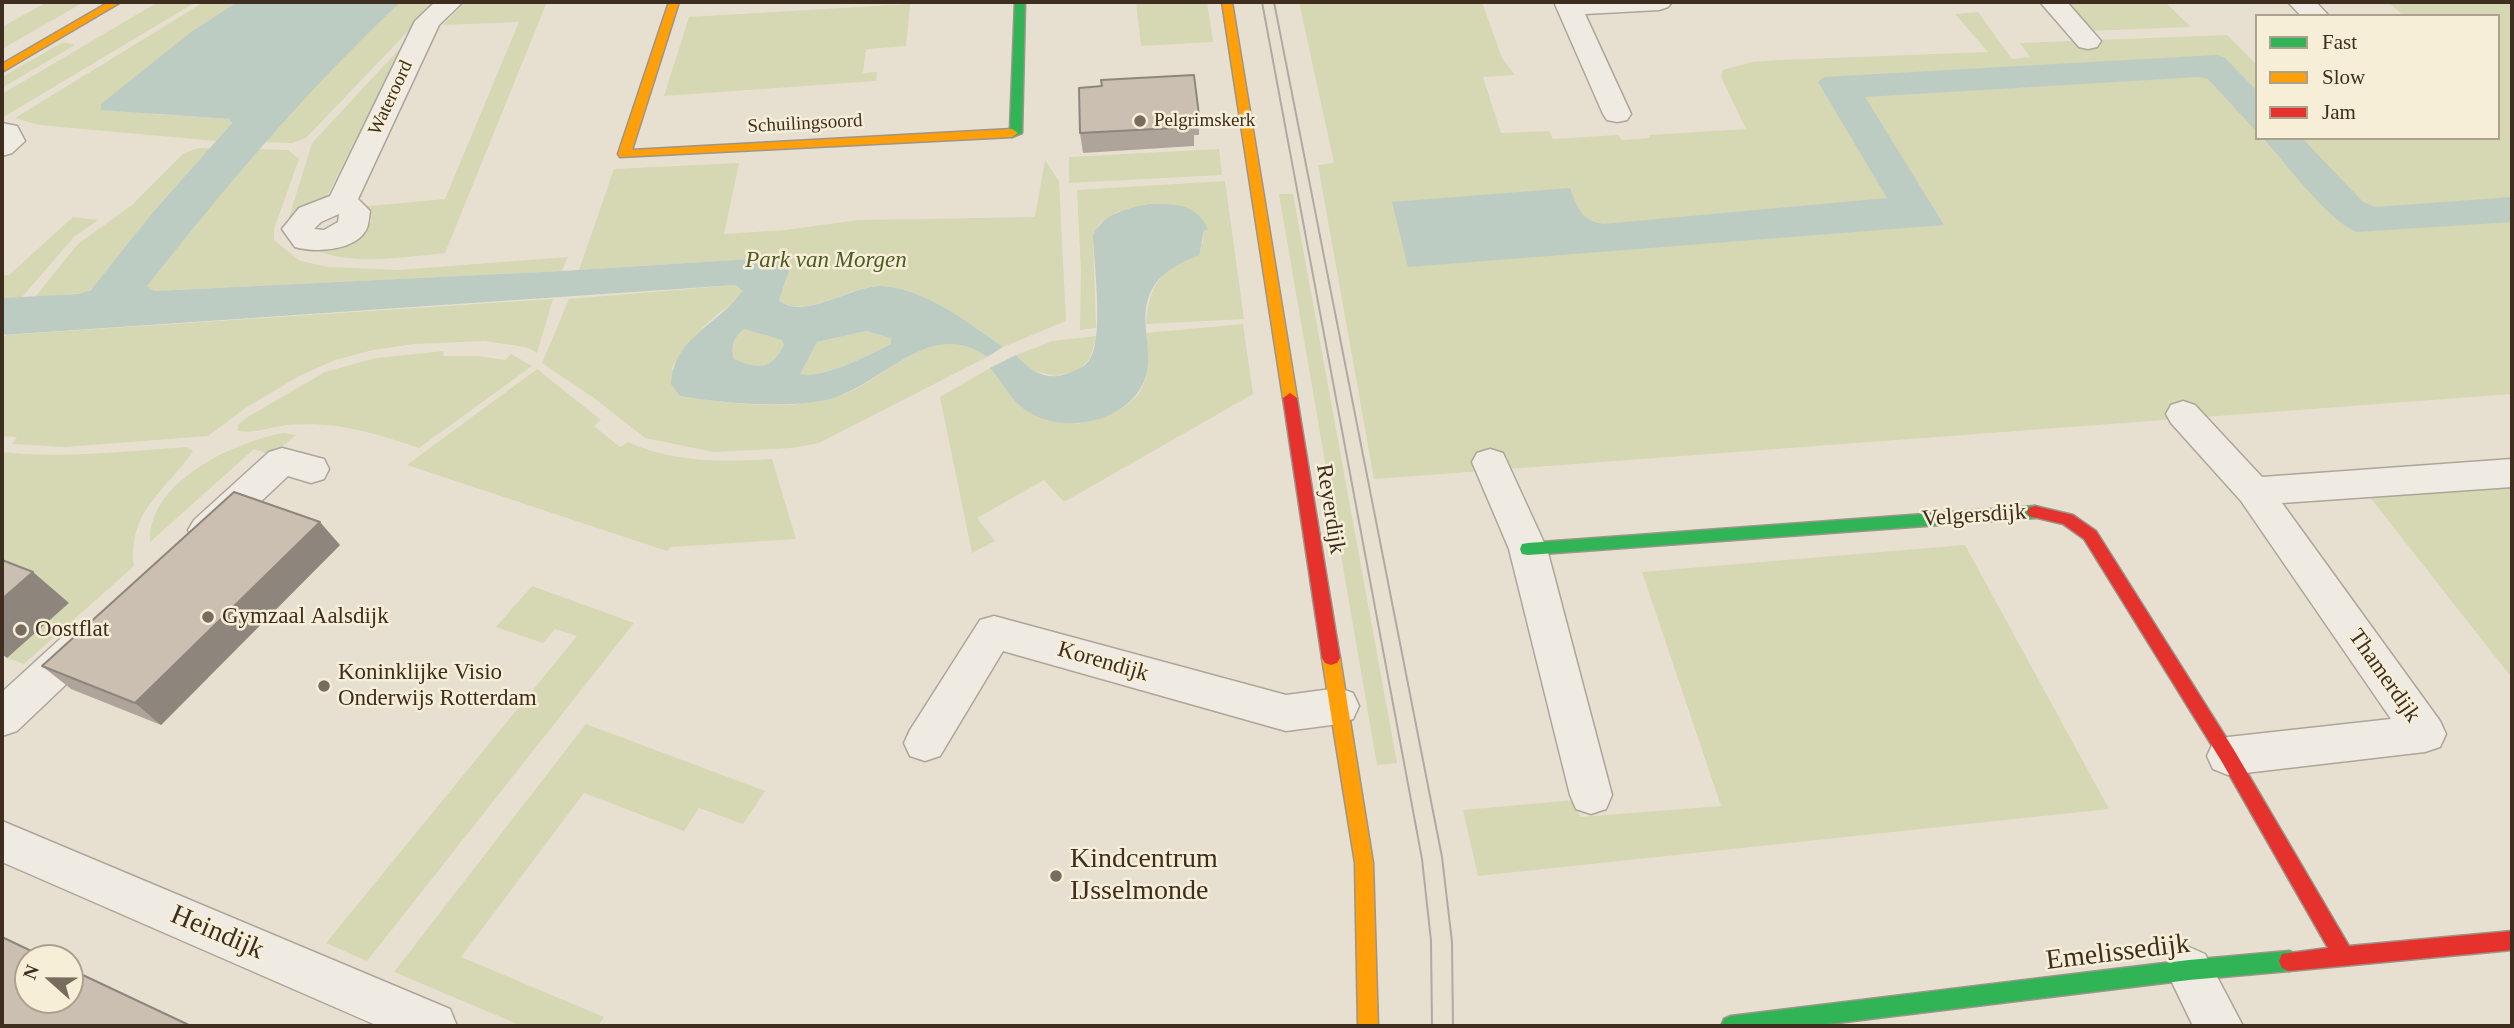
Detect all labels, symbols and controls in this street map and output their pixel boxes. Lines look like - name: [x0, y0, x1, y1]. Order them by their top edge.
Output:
- legend: [2255, 14, 2500, 140]
- text: Fast: [2322, 30, 2357, 54]
- street label: Wateroord: [364, 57, 418, 139]
- text: Slow: [2322, 65, 2365, 89]
- text: Jam: [2322, 100, 2356, 124]
- street label: Schuilingsoord: [747, 110, 863, 138]
- place label: Pelgrimskerk: [1154, 110, 1255, 132]
- marker: Pelgrimskerk: [1132, 113, 1148, 129]
- park label: Park van Morgen: [745, 247, 907, 275]
- street label: Reyerdijk: [1309, 462, 1351, 556]
- street label: Velgersdijk: [1921, 499, 2027, 533]
- place label: Gymzaal Aalsdijk: [222, 603, 389, 631]
- marker: Gymzaal Aalsdijk: [200, 609, 216, 625]
- place label: Oostflat: [35, 616, 109, 644]
- marker: Oostflat: [13, 622, 29, 638]
- street label: Thamerdijk: [2342, 624, 2426, 728]
- street label: Korendijk: [1054, 636, 1152, 688]
- place label: Koninklijke Visio Onderwijs Rotterdam: [338, 659, 537, 713]
- marker: Koninklijke Visio Onderwijs Rotterdam: [316, 678, 332, 694]
- place label: Kindcentrum IJsselmonde: [1070, 843, 1218, 909]
- marker: Kindcentrum IJsselmonde: [1048, 868, 1064, 884]
- street label: Heindijk: [165, 898, 269, 968]
- street label: Emelissedijk: [2044, 928, 2192, 978]
- north arrow: [14, 944, 84, 1014]
- text: N: [19, 962, 43, 982]

